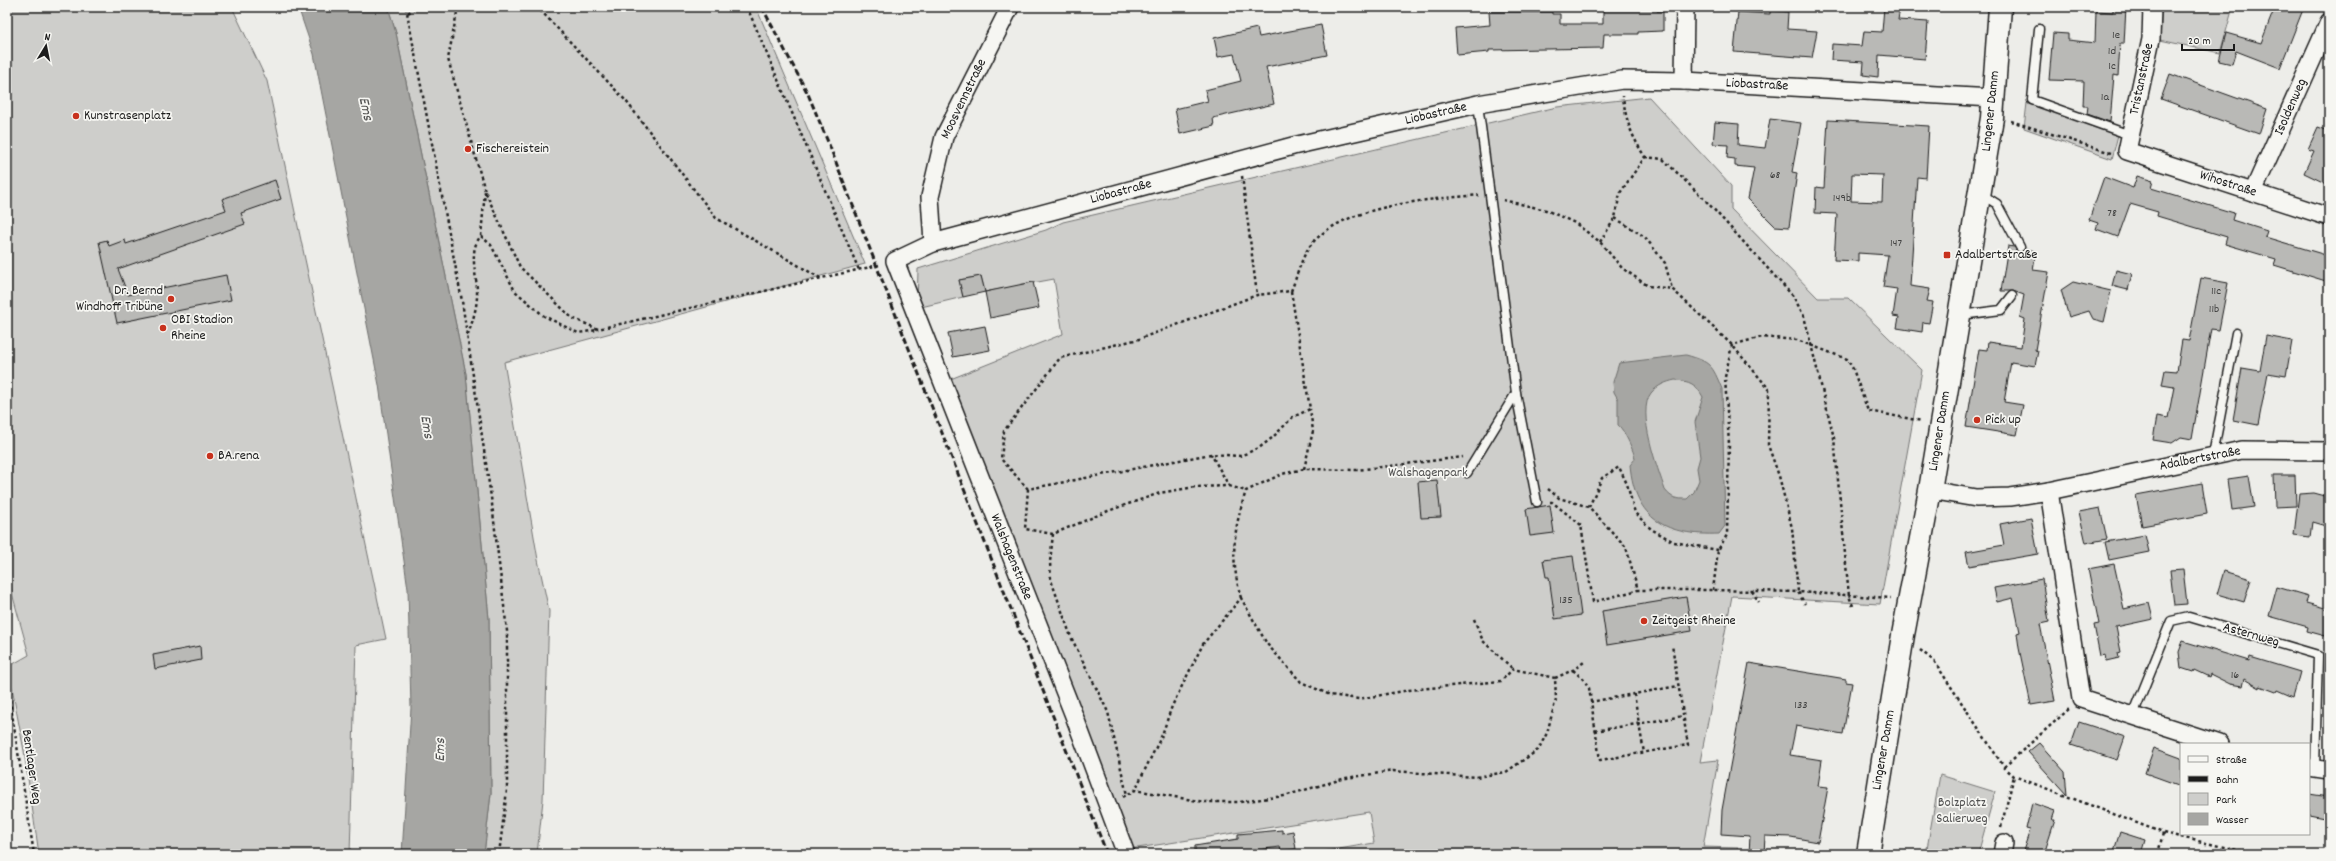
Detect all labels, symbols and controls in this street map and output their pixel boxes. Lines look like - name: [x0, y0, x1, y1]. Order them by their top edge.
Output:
- north arrow: [26, 26, 66, 66]
- scale bar: [2182, 26, 2234, 52]
- house number: 1e: [2112, 27, 2120, 44]
- text: N: [43, 30, 52, 47]
- text: 20 m: [2188, 33, 2211, 50]
- street label: Tristanstraße: [2125, 41, 2159, 117]
- house number: 1d: [2108, 43, 2116, 60]
- street label: Moosvennstraße: [936, 55, 992, 143]
- house number: 1c: [2108, 58, 2116, 75]
- street label: Lingener Damm: [1977, 70, 2005, 152]
- street label: Liobastraße: [1725, 73, 1789, 97]
- street label: Isoldenweg: [2270, 75, 2312, 139]
- house number: 1a: [2101, 89, 2109, 106]
- water label: Ems: [352, 95, 379, 124]
- street label: Liobastraße: [1403, 97, 1469, 131]
- place label: Kunstrasenplatz: [84, 106, 172, 126]
- marker: Kunstrasenplatz: [71, 111, 81, 121]
- place label: Fischereistein: [476, 139, 549, 159]
- marker: Fischereistein: [463, 144, 473, 154]
- street label: Wihostraße: [2197, 165, 2259, 203]
- house number: 68: [1770, 167, 1781, 184]
- street label: Liobastraße: [1088, 174, 1154, 210]
- house number: 149b: [1833, 190, 1851, 207]
- house number: 78: [2107, 205, 2117, 222]
- house number: 147: [1890, 235, 1902, 252]
- place label: Adalbertstraße: [1955, 245, 2037, 265]
- marker: Adalbertstraße: [1942, 250, 1952, 260]
- place label: Dr. Bernd Windhoff Tribüne: [76, 281, 163, 317]
- house number: 11c: [2211, 283, 2221, 300]
- marker: Dr. Bernd Windhoff Tribüne: [166, 294, 176, 304]
- house number: 11b: [2209, 301, 2219, 318]
- place label: OBI Stadion Rheine: [171, 310, 233, 346]
- marker: OBI Stadion Rheine: [158, 323, 168, 333]
- street label: Lingener Damm: [1924, 389, 1956, 473]
- place label: Pick up: [1985, 410, 2021, 430]
- water label: Ems: [413, 414, 439, 441]
- marker: Pick up: [1972, 415, 1982, 425]
- street label: Adalbertstraße: [2158, 441, 2242, 477]
- place label: BA.rena: [218, 446, 259, 466]
- marker: BA.rena: [205, 451, 215, 461]
- park label: Walshagenpark: [1388, 463, 1468, 483]
- street label: Walshagenstraße: [985, 511, 1037, 603]
- house number: 135: [1559, 592, 1573, 609]
- place label: Zeitgeist Rheine: [1652, 611, 1736, 631]
- marker: Zeitgeist Rheine: [1639, 616, 1649, 626]
- street label: Asternweg: [2220, 617, 2282, 653]
- house number: 16: [2231, 667, 2239, 684]
- house number: 133: [1794, 697, 1808, 714]
- street label: Lingener Damm: [1867, 708, 1901, 792]
- street label: Bentlager Weg: [16, 728, 46, 806]
- water label: Ems: [430, 738, 452, 762]
- legend: [2180, 743, 2310, 835]
- text: Straße: [2216, 752, 2247, 769]
- text: Bahn: [2216, 772, 2239, 789]
- text: Park: [2216, 792, 2237, 809]
- park label: Bolzplatz Salierweg: [1936, 793, 1988, 829]
- text: Wasser: [2216, 812, 2249, 829]

